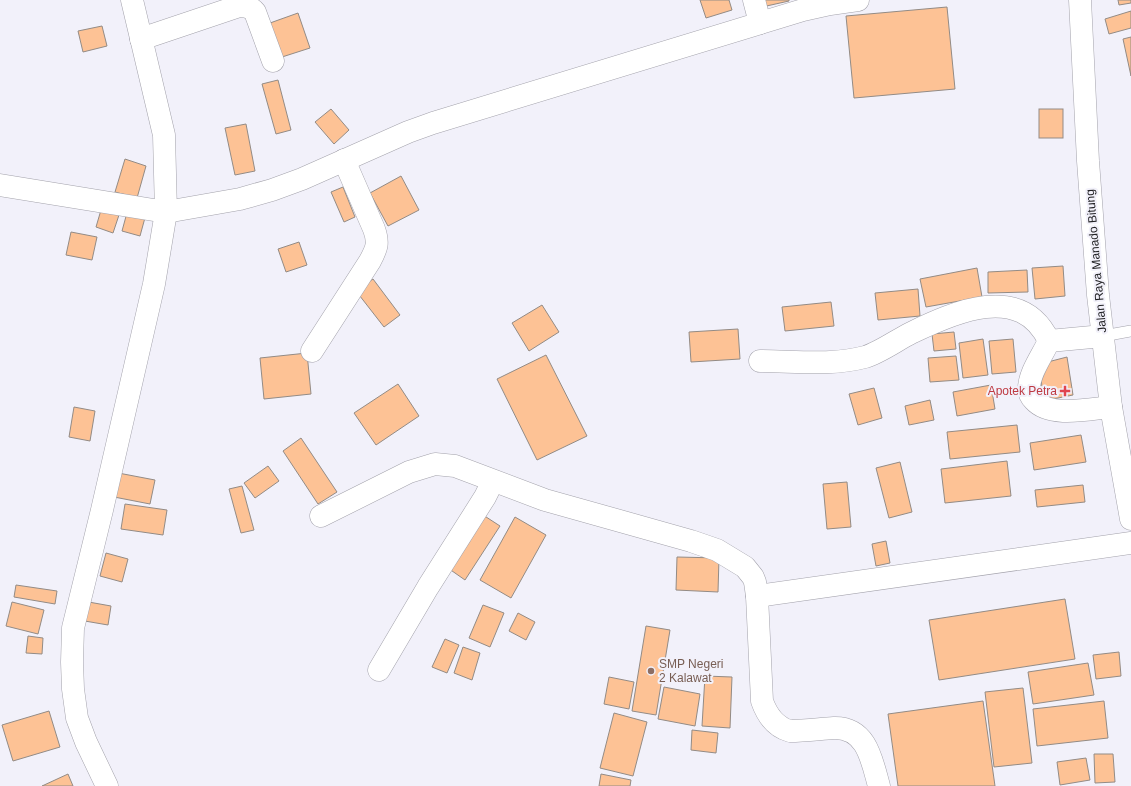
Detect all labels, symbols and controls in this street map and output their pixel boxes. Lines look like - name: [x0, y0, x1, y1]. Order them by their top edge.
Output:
- street label: Jalan Raya Manado Bitung: [1083, 189, 1109, 333]
- place label: Apotek Petra: [988, 384, 1057, 398]
- marker: Apotek Petra: [1060, 386, 1070, 396]
- place label: SMP Negeri 2 Kalawat: [659, 657, 723, 685]
- marker: SMP Negeri 2 Kalawat: [646, 666, 656, 676]

